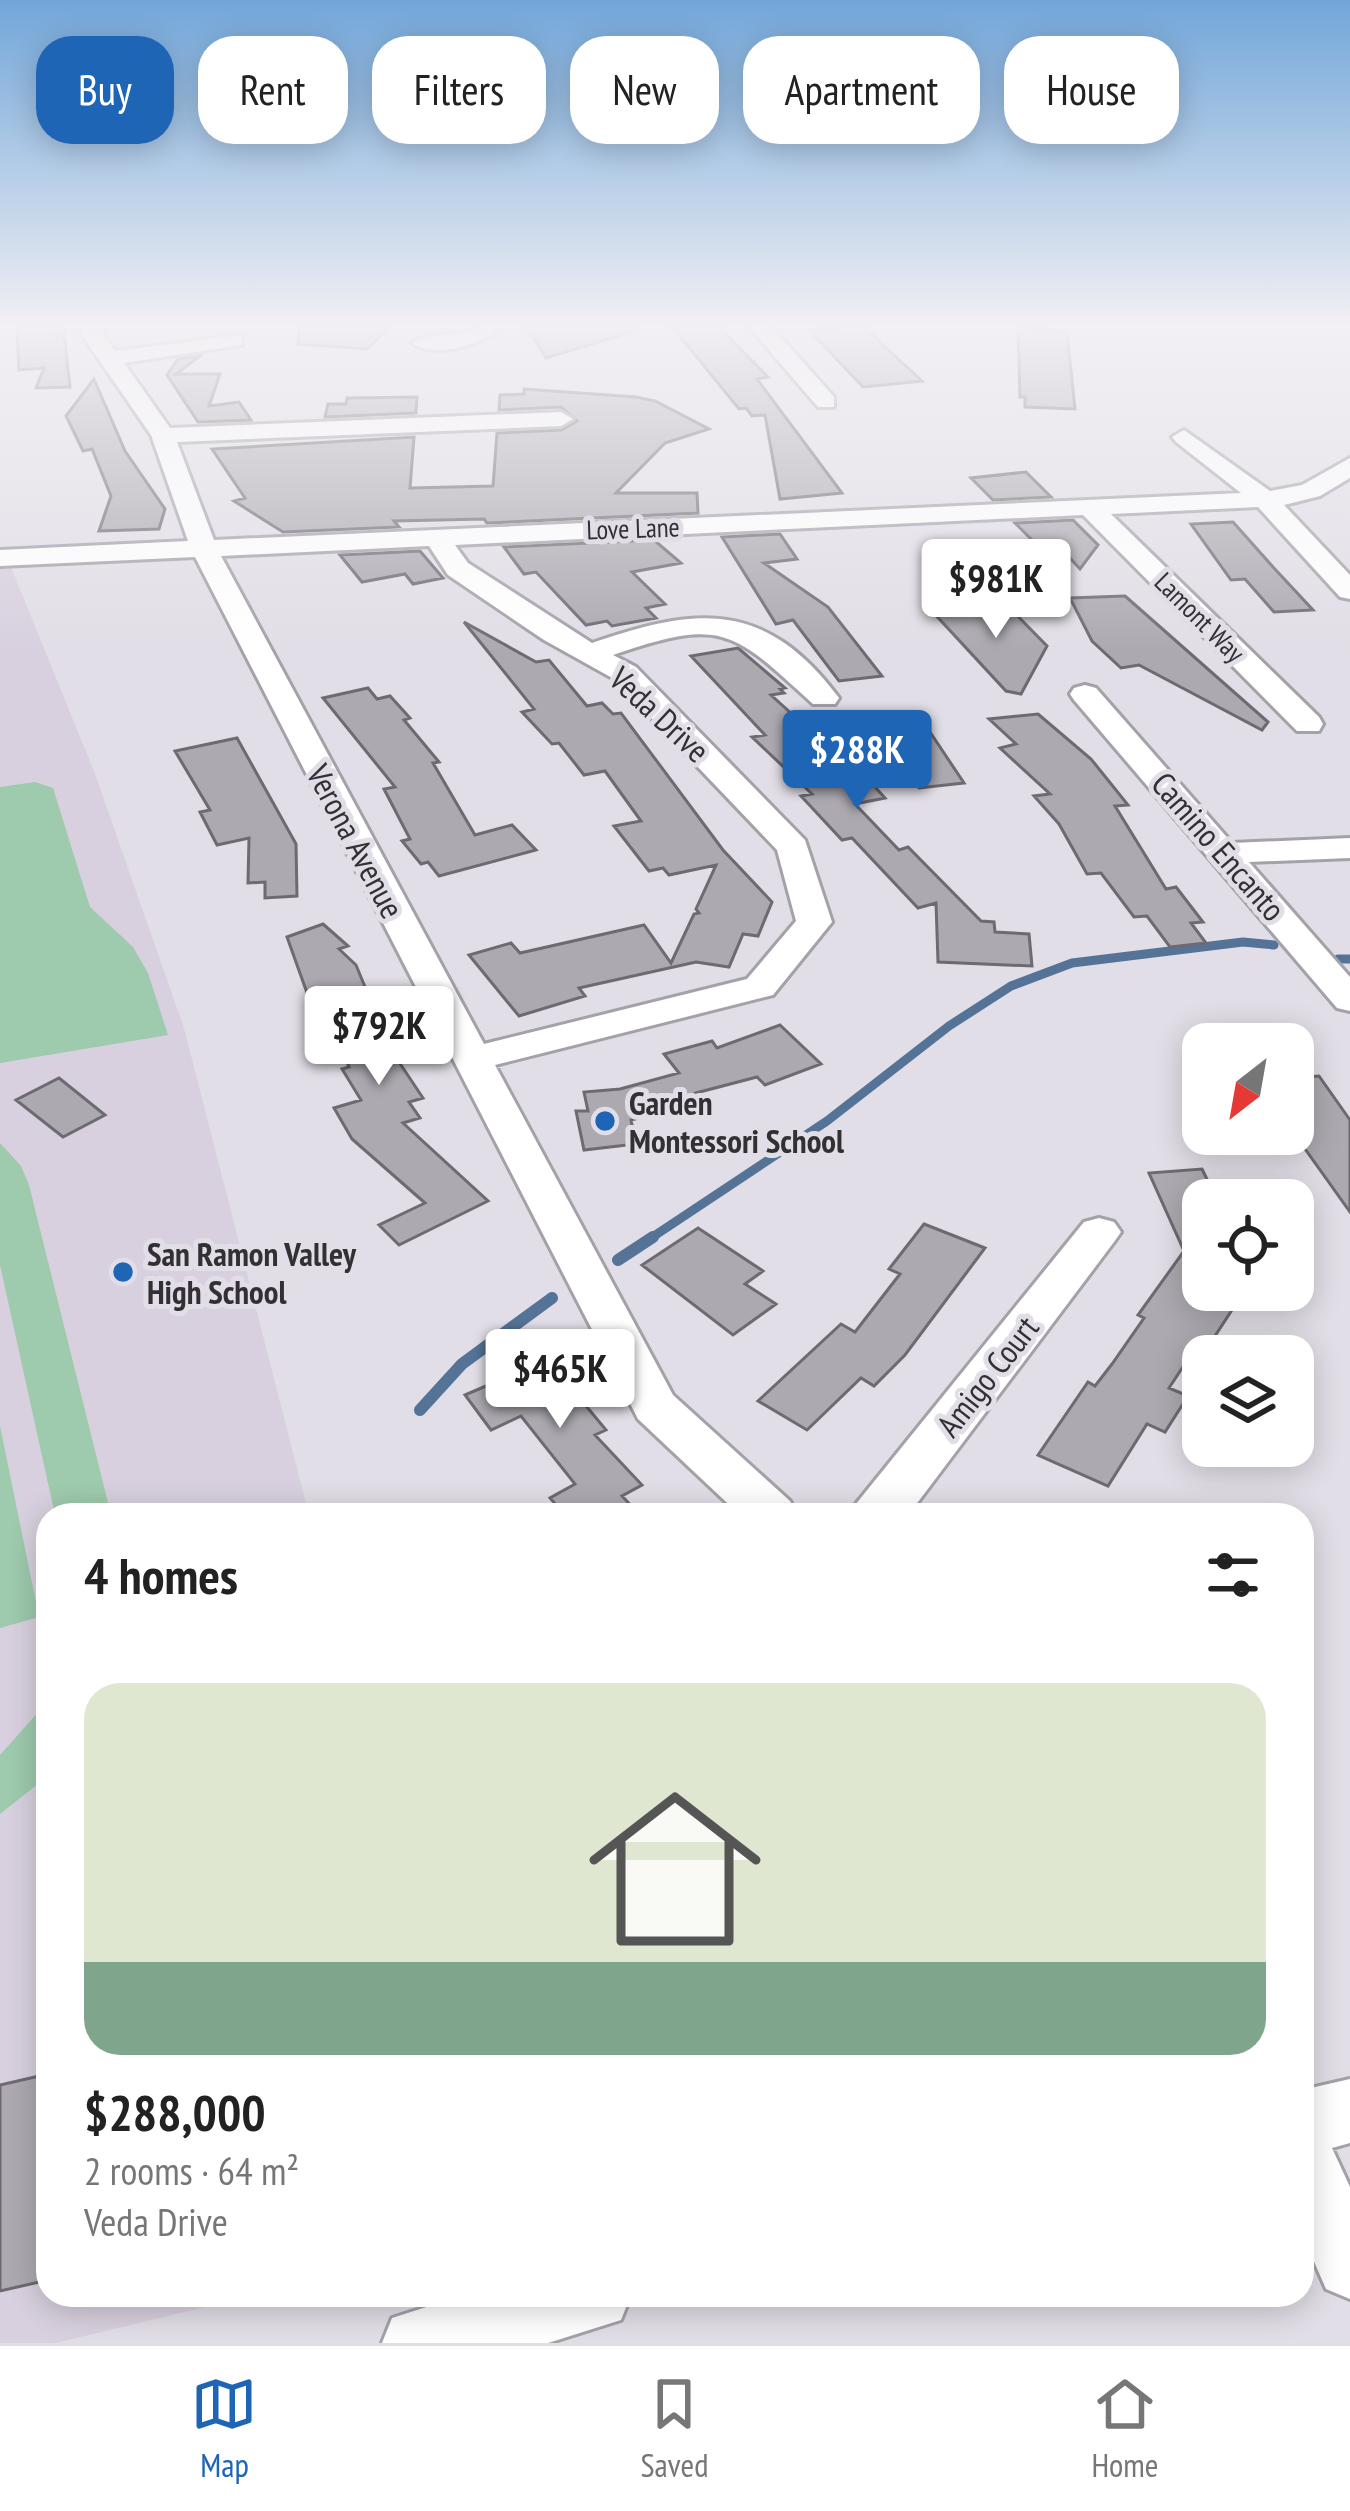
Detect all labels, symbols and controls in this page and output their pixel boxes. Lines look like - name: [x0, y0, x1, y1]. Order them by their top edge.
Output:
- chip: Buy: [36, 36, 174, 144]
- chip: Rent: [198, 36, 348, 144]
- chip: Filters: [372, 36, 546, 144]
- chip: New: [570, 36, 719, 144]
- chip: Apartment: [743, 36, 980, 144]
- chip: House: [1004, 36, 1179, 144]
- street label: Love Lane: [586, 509, 680, 547]
- pin: $981K: [912, 539, 1080, 641]
- text: $981K: [949, 552, 1043, 603]
- street label: Lamont Way: [1148, 565, 1253, 670]
- street label: Veda Drive: [600, 656, 719, 771]
- pin: $288K: [773, 710, 941, 812]
- text: $288K: [810, 723, 904, 774]
- street label: Verona Avenue: [297, 756, 414, 925]
- street label: Camino Encanto: [1143, 763, 1295, 929]
- pin: $792K: [295, 986, 463, 1088]
- text: $792K: [332, 999, 426, 1050]
- north arrow: [1182, 1023, 1314, 1155]
- map controls: [1182, 1023, 1314, 1467]
- place label: Garden Montessori School: [629, 1081, 845, 1162]
- marker: Garden Montessori School: [592, 1108, 618, 1134]
- button: locate: [1182, 1179, 1314, 1311]
- place label: San Ramon Valley High School: [147, 1232, 357, 1313]
- marker: San Ramon Valley High School: [110, 1259, 136, 1285]
- street label: Amigo Court: [927, 1307, 1047, 1445]
- pin: $465K: [476, 1329, 644, 1431]
- button: layers: [1182, 1335, 1314, 1467]
- text: $465K: [513, 1342, 607, 1393]
- text: 4 homes: [84, 1542, 238, 1608]
- icon: filters: [1200, 1542, 1266, 1608]
- icon: home: [567, 1761, 783, 1977]
- text: $288,000: [84, 2079, 266, 2145]
- text: 2 rooms · 64 m²: [84, 2145, 299, 2196]
- text: Veda Drive: [84, 2196, 228, 2247]
- tab: Map: [191, 2371, 257, 2486]
- tab: Saved: [640, 2371, 708, 2486]
- tab: Home: [1091, 2371, 1158, 2486]

